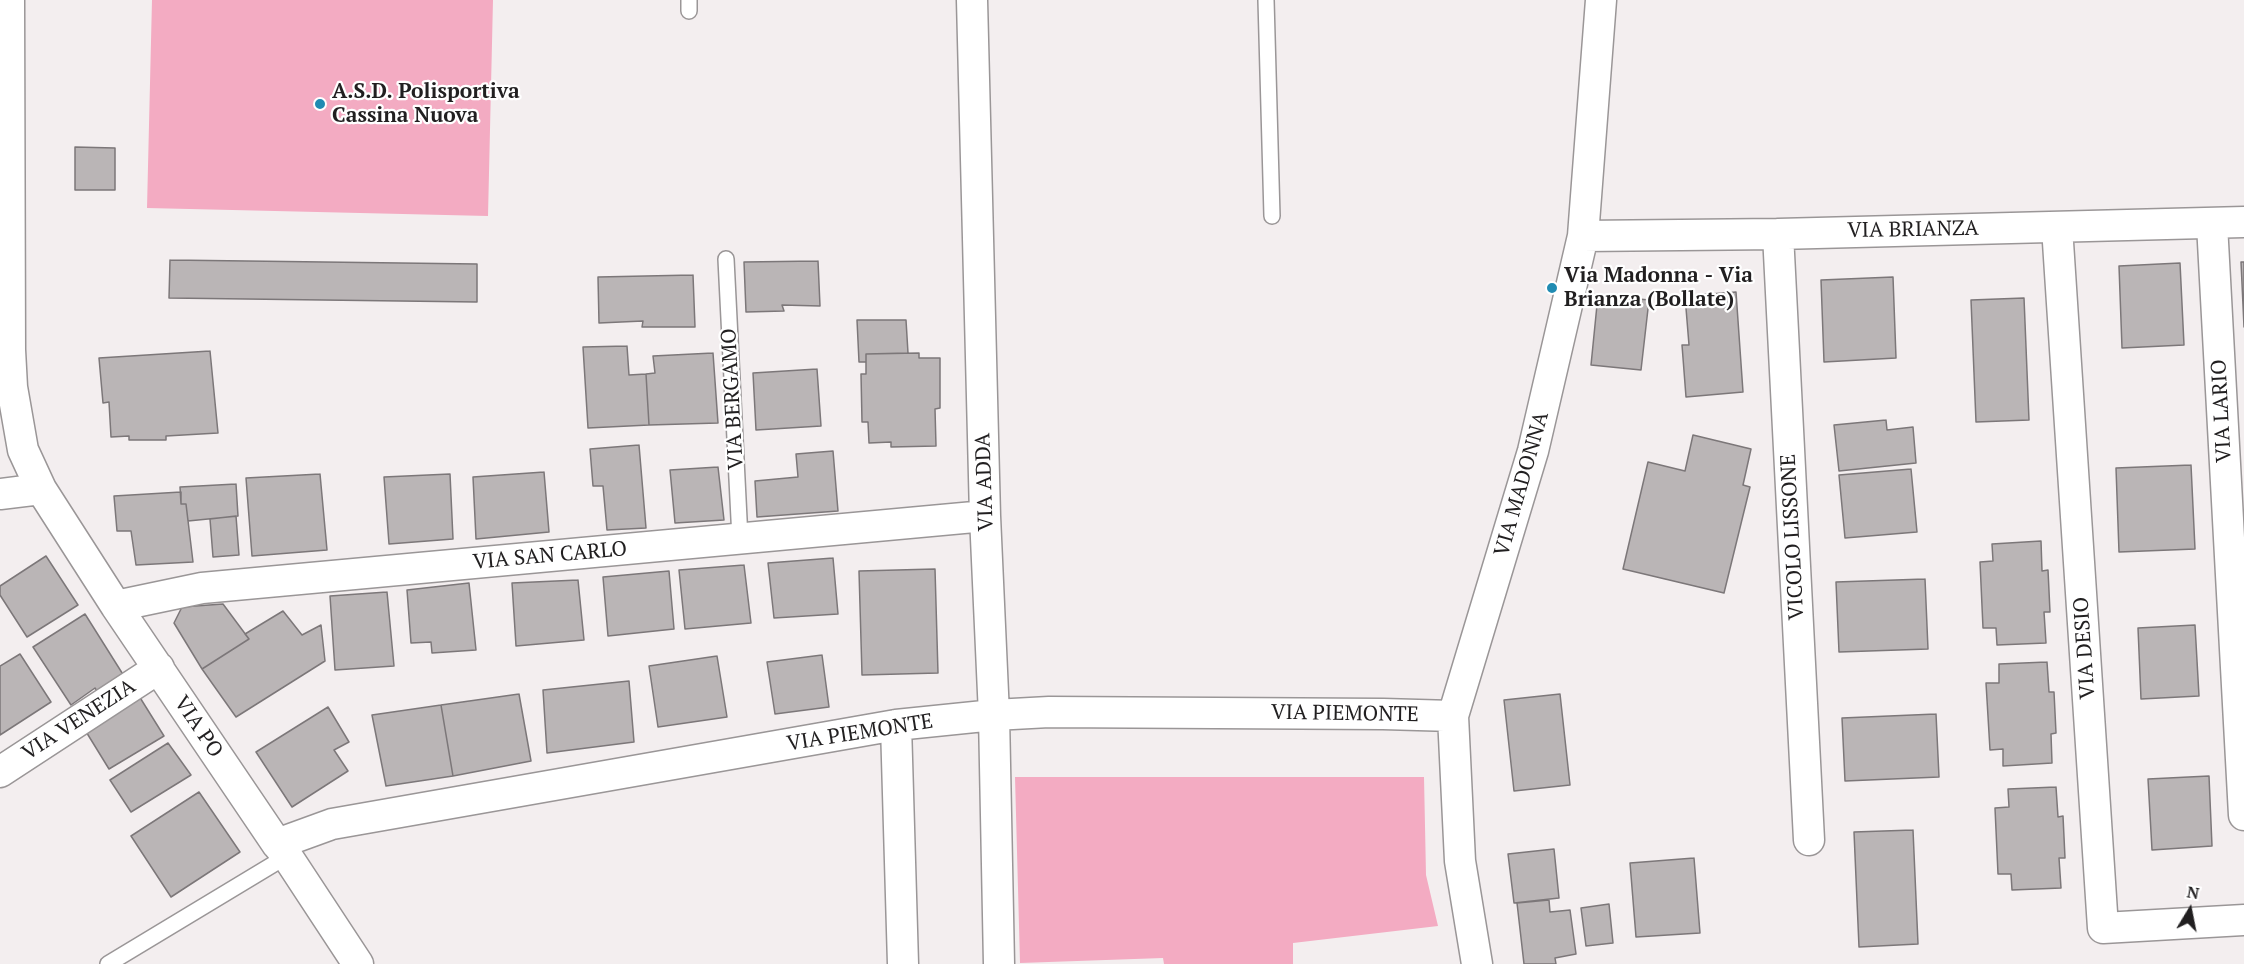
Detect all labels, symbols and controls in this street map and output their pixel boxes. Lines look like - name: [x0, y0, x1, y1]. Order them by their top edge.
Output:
- place label: A.S.D. Polisportiva Cassina Nuova: [332, 79, 520, 129]
- marker: A.S.D. Polisportiva Cassina Nuova: [313, 97, 327, 111]
- street label: VIA BRIANZA: [1847, 216, 1979, 244]
- place label: Via Madonna - Via Brianza (Bollate): [1564, 263, 1753, 313]
- marker: Via Madonna - Via Brianza (Bollate): [1545, 281, 1559, 295]
- street label: VIA BERGAMO: [717, 328, 749, 470]
- street label: VIA LARIO: [2207, 359, 2237, 463]
- street label: VIA MADONNA: [1489, 409, 1555, 559]
- street label: VIA ADDA: [971, 432, 999, 532]
- street label: VICOLO LISSONE: [1776, 453, 1810, 621]
- street label: VIA SAN CARLO: [472, 537, 628, 575]
- street label: VIA DESIO: [2069, 596, 2101, 700]
- street label: VIA VENEZIA: [18, 674, 140, 766]
- street label: VIA PO: [168, 691, 228, 763]
- street label: VIA PIEMONTE: [1271, 700, 1419, 728]
- street label: VIA PIEMONTE: [785, 709, 935, 757]
- north arrow: [2160, 880, 2220, 940]
- text: N: [2185, 880, 2201, 904]

